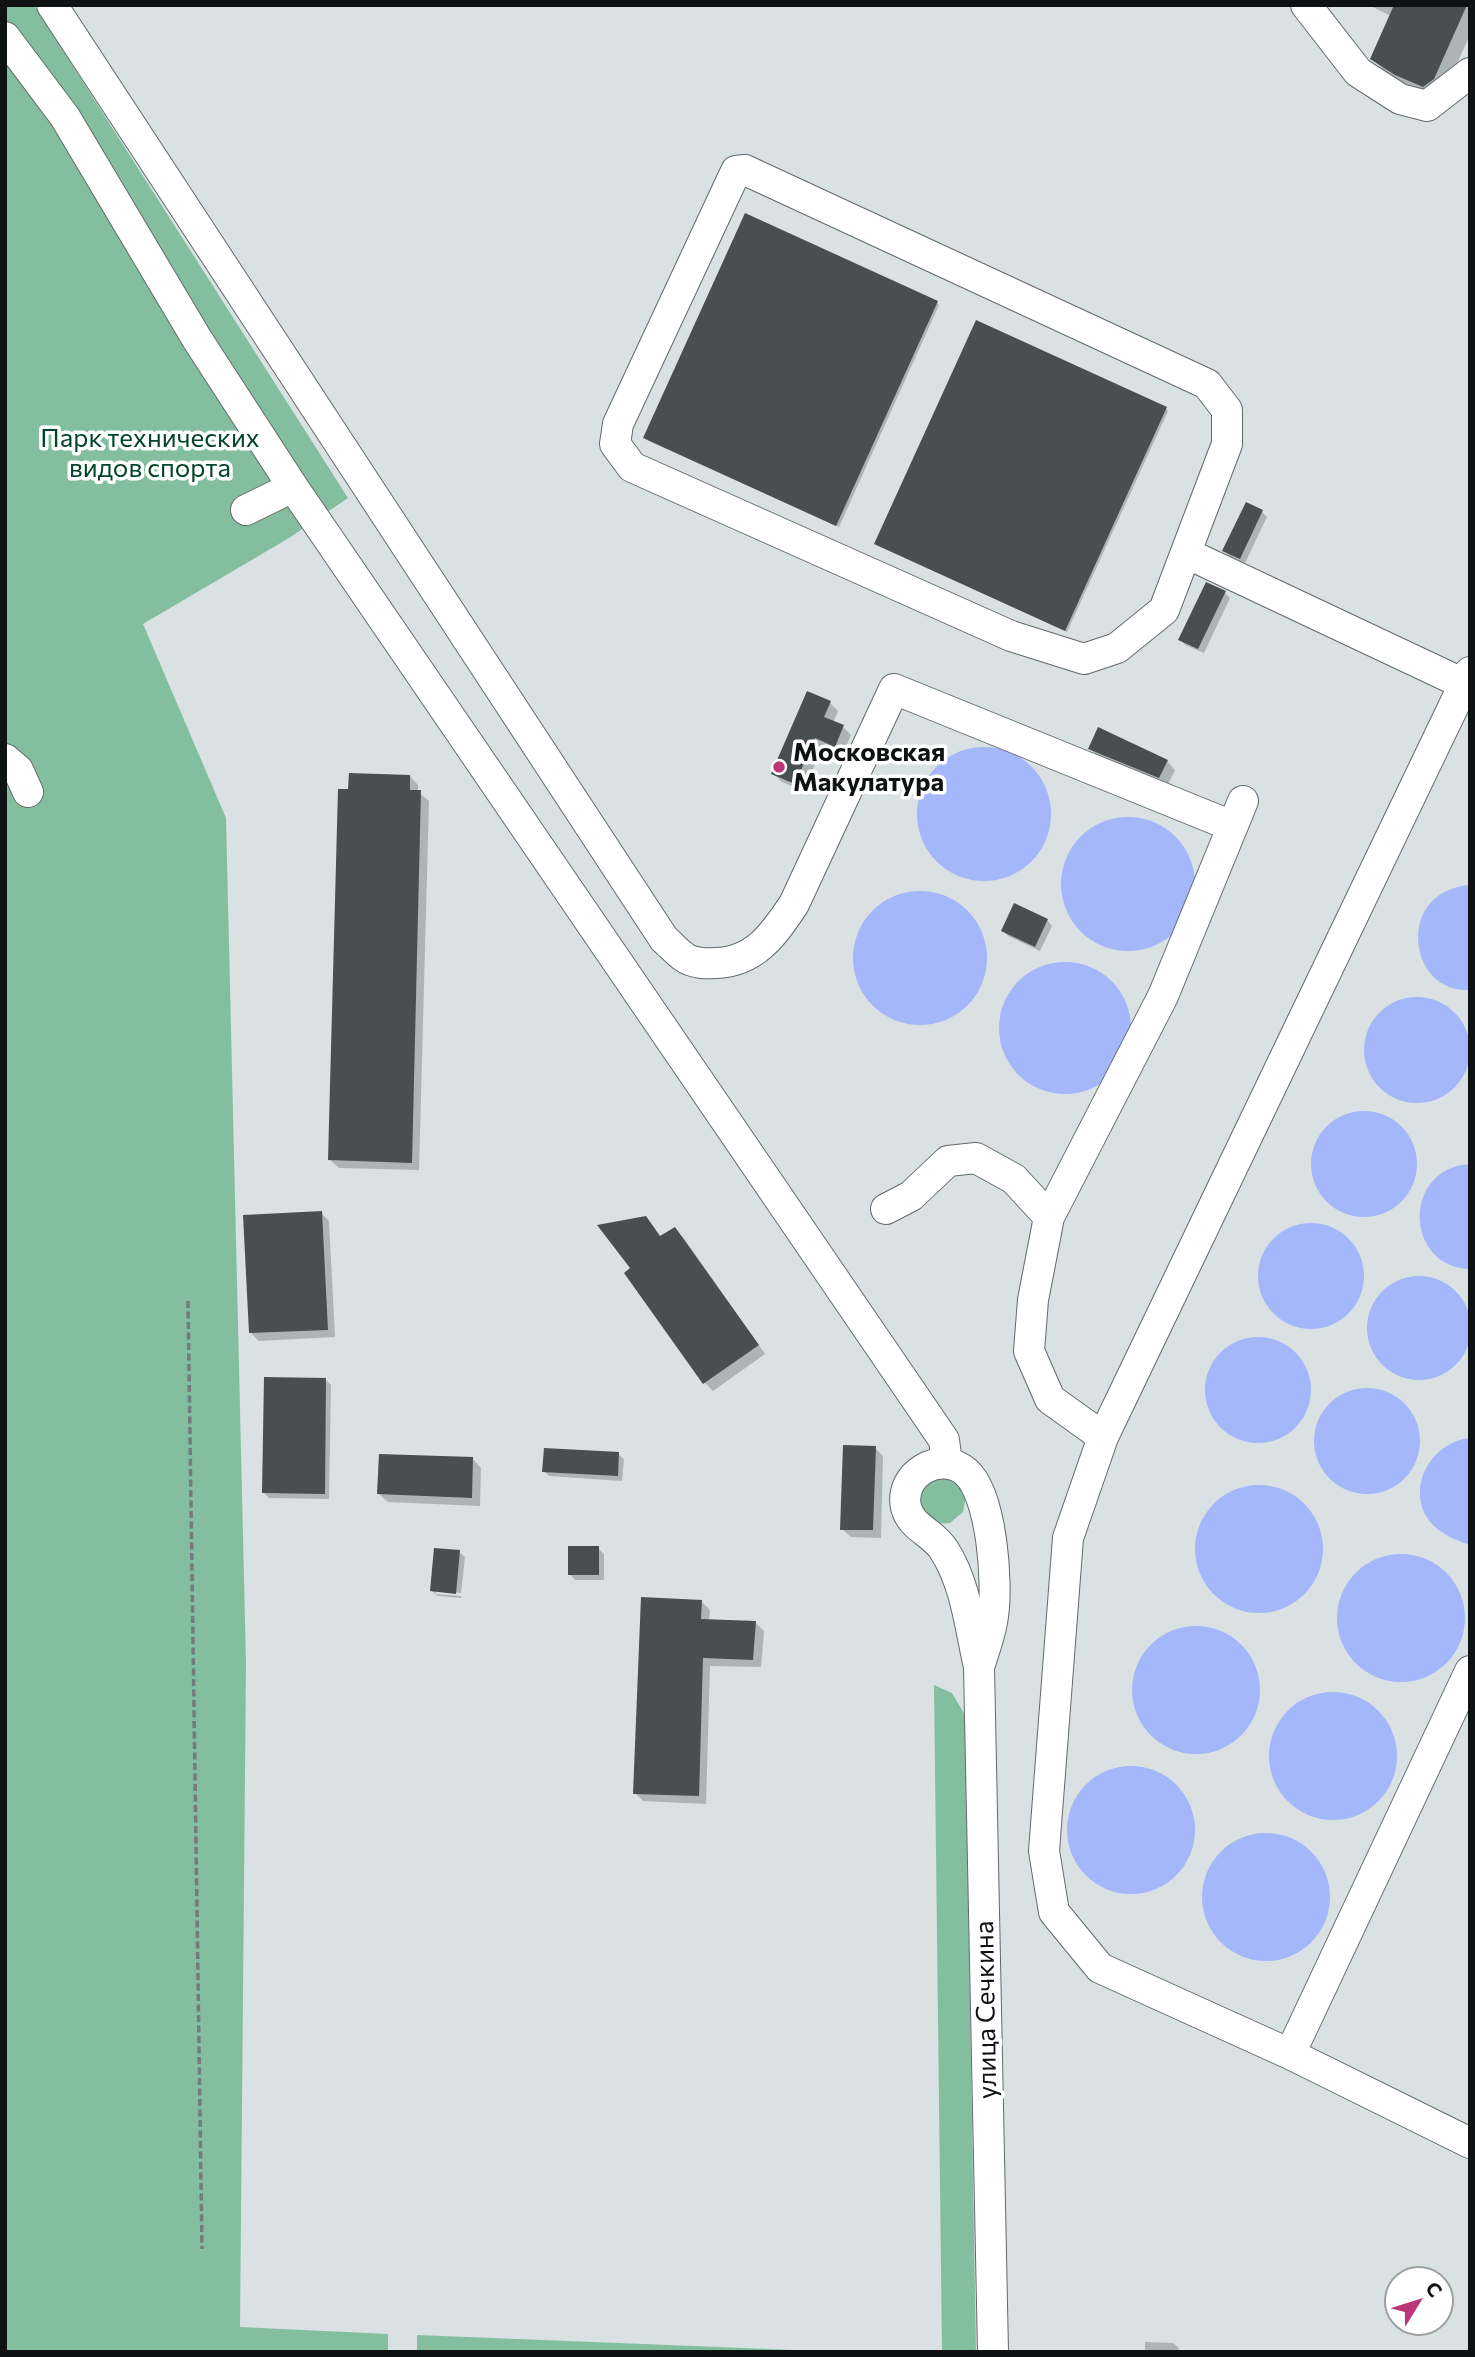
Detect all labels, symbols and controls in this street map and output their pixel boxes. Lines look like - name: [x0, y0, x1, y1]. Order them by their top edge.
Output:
- park label: Парк технических видов спорта: [40, 422, 260, 484]
- place label: Московская Макулатура: [793, 736, 945, 798]
- marker: Московская Макулатура: [771, 759, 787, 775]
- street label: улица Сечкина: [969, 1920, 1003, 2100]
- north arrow: [1384, 2266, 1454, 2336]
- text: С: [1421, 2277, 1447, 2301]

